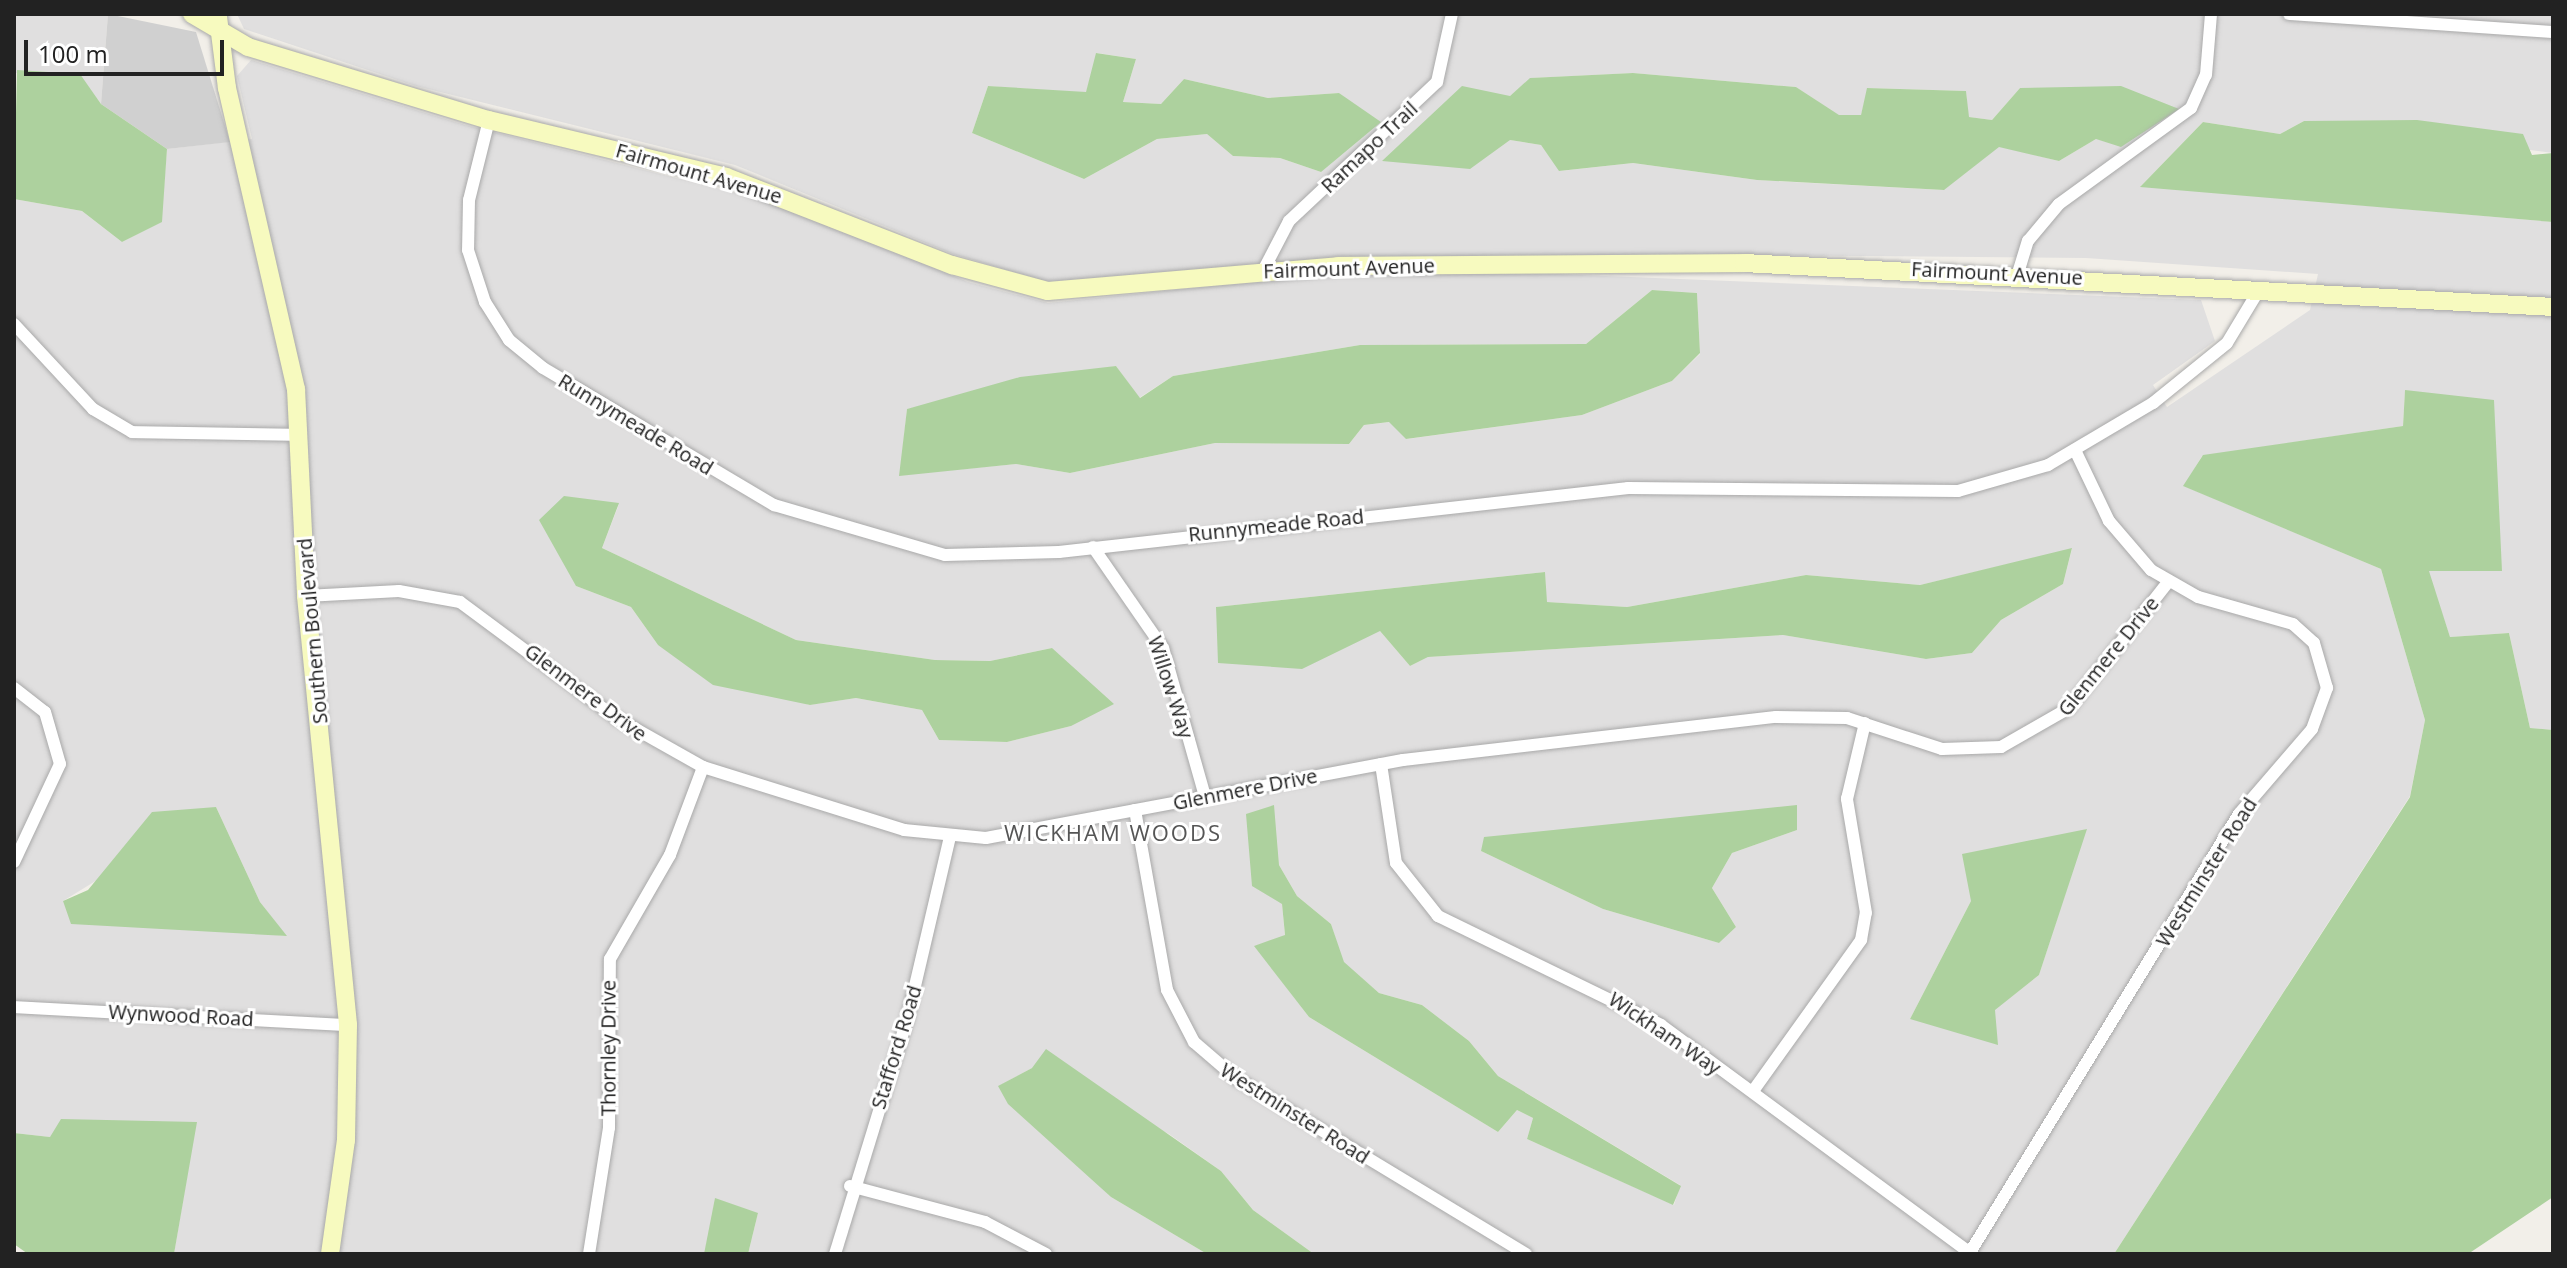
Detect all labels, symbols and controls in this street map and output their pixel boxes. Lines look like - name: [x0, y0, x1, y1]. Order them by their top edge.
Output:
- scale bar: [28, 24, 228, 74]
- text: 100 m: [38, 37, 108, 70]
- street label: Ramapo Trail: [1316, 96, 1422, 198]
- street label: Fairmount Avenue: [613, 138, 785, 208]
- street label: Fairmount Avenue: [1263, 253, 1435, 283]
- street label: Fairmount Avenue: [1911, 257, 2083, 289]
- street label: Runnymeade Road: [554, 368, 718, 480]
- street label: Runnymeade Road: [1187, 504, 1365, 546]
- street label: Southern Boulevard: [292, 537, 332, 725]
- street label: Glenmere Drive: [2053, 592, 2163, 720]
- street label: Willow Way: [1143, 633, 1199, 741]
- street label: Glenmere Drive: [520, 638, 652, 746]
- street label: Glenmere Drive: [1171, 763, 1319, 815]
- street label: Westminster Road: [2150, 793, 2262, 951]
- district label: WICKHAM WOODS: [1004, 820, 1222, 846]
- street label: Thornley Drive: [596, 980, 620, 1116]
- street label: Stafford Road: [866, 982, 926, 1112]
- street label: Wickham Way: [1604, 987, 1726, 1079]
- street label: Wynwood Road: [108, 999, 254, 1031]
- street label: Westminster Road: [1216, 1057, 1374, 1169]

